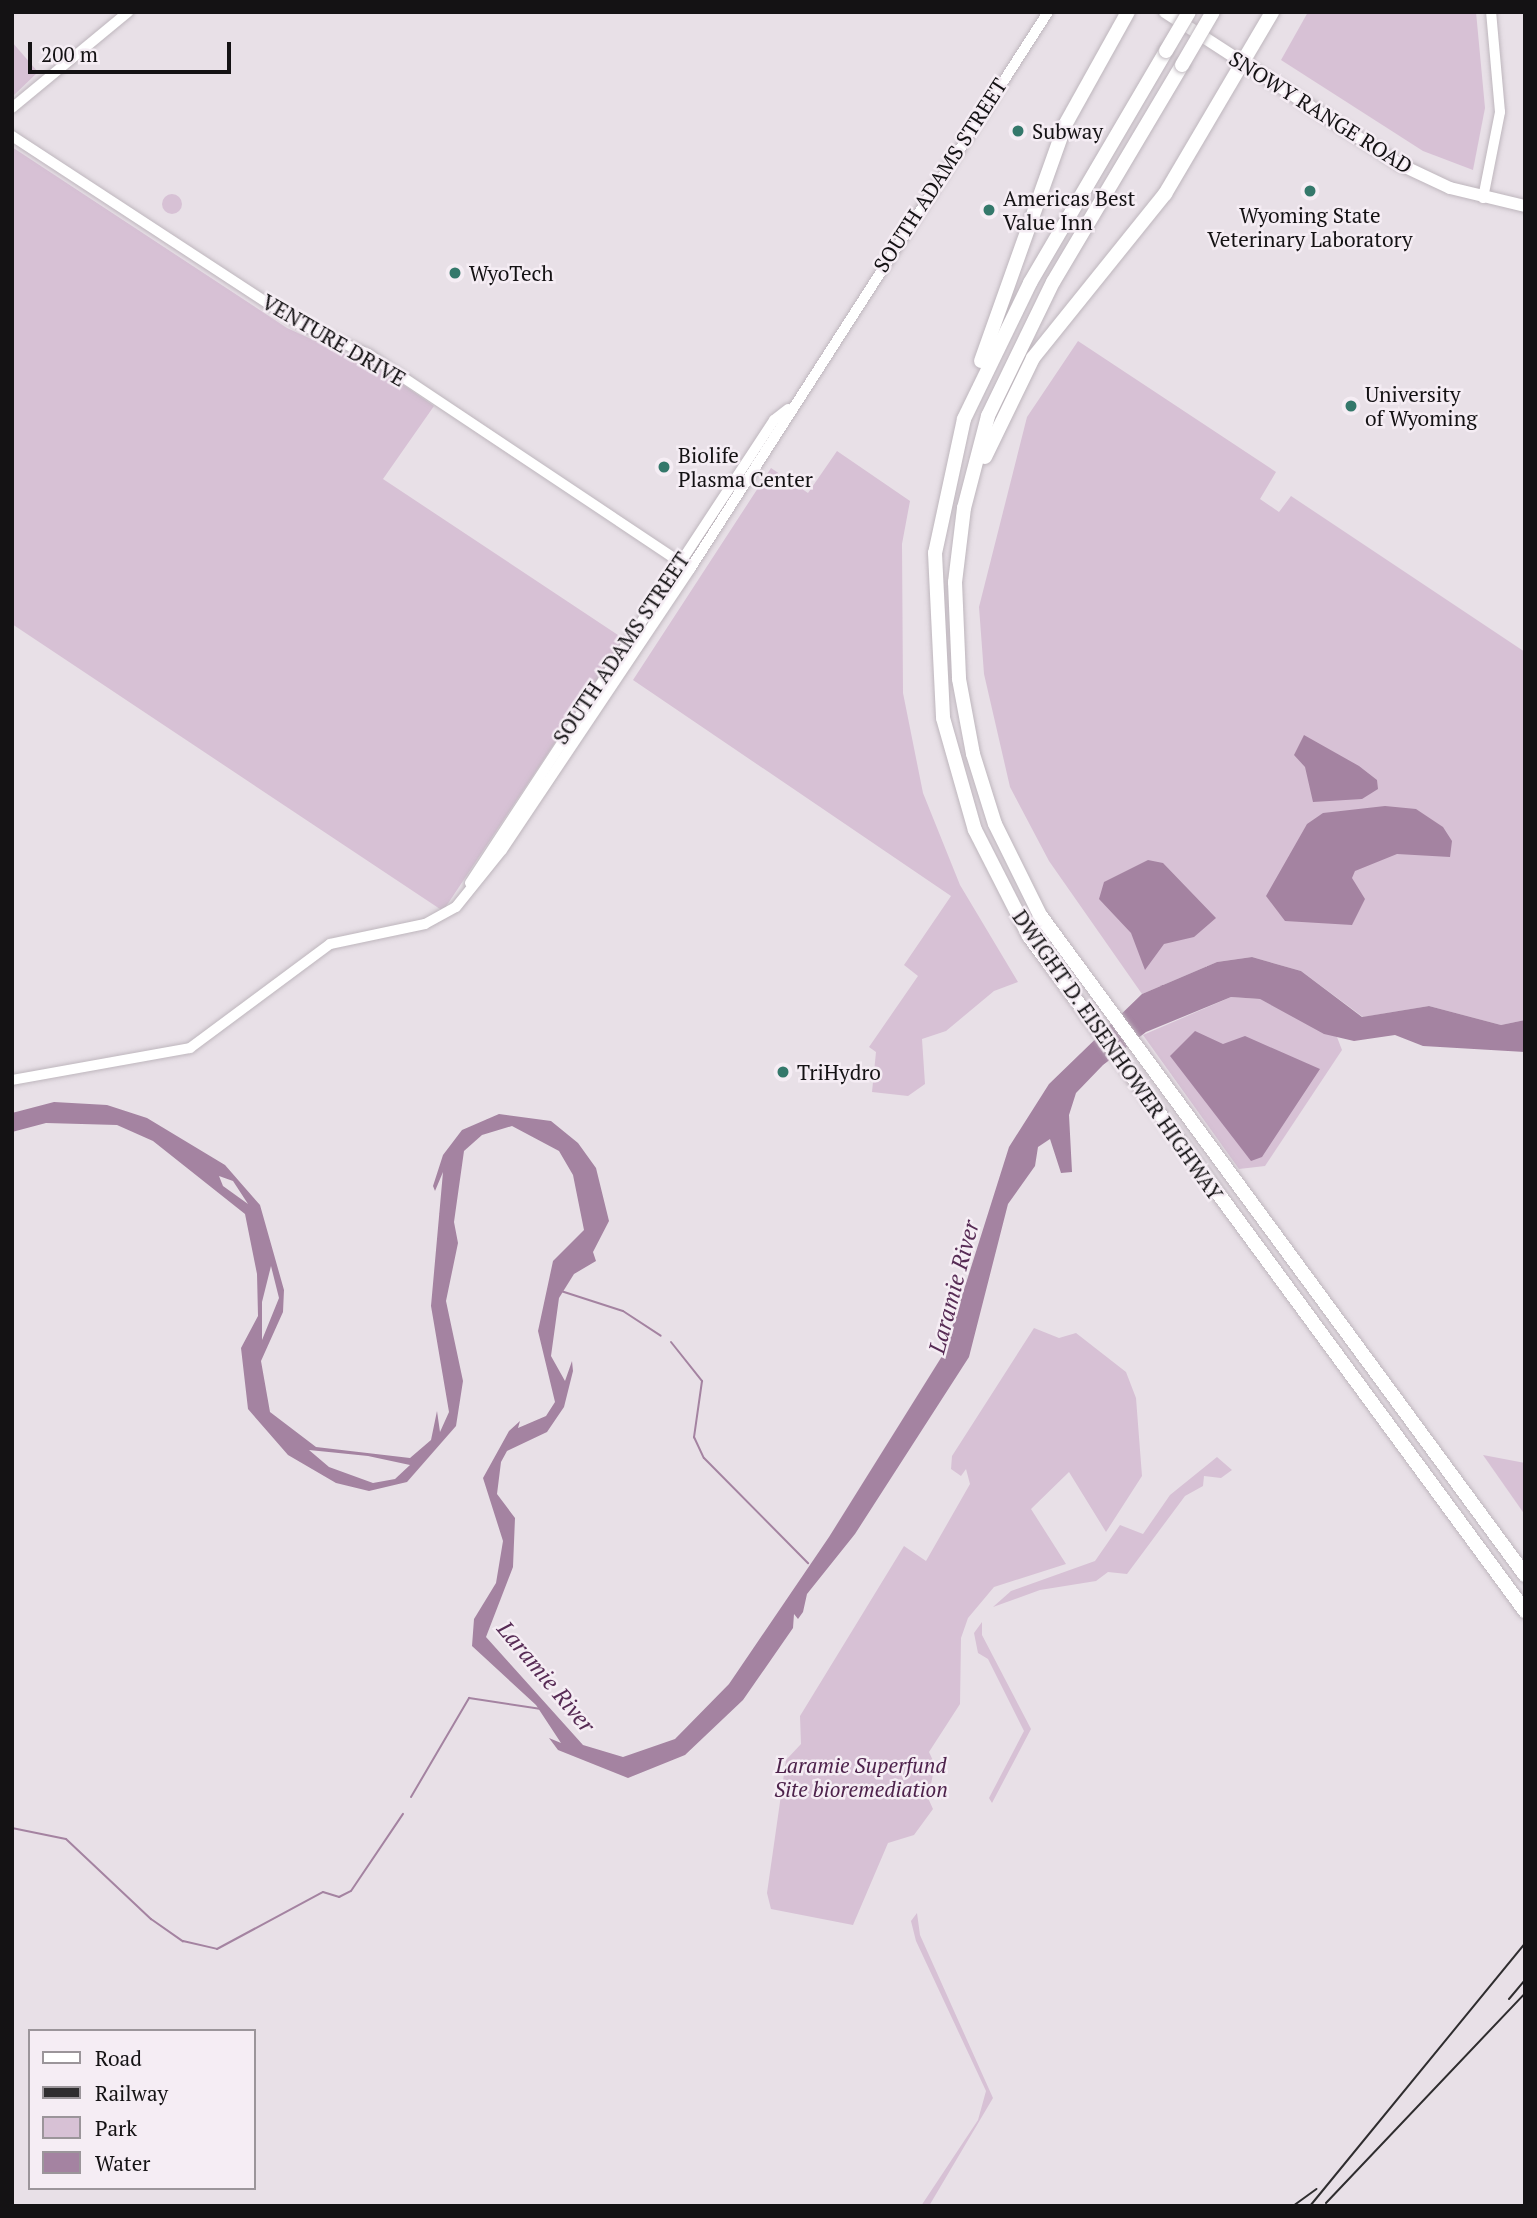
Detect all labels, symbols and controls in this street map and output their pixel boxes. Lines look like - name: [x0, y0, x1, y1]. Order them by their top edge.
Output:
- scale bar: [32, 28, 234, 72]
- text: 200 m: [41, 40, 98, 68]
- street label: SNOWY RANGE ROAD: [1225, 45, 1417, 179]
- street label: SOUTH ADAMS STREET: [868, 73, 1012, 277]
- place label: Subway: [1032, 118, 1103, 144]
- marker: Subway: [1010, 123, 1026, 139]
- marker: Wyoming State Veterinary Laboratory: [1302, 183, 1318, 199]
- place label: Americas Best Value Inn: [1003, 185, 1135, 235]
- marker: Americas Best Value Inn: [981, 202, 997, 218]
- place label: Wyoming State Veterinary Laboratory: [1207, 202, 1413, 252]
- place label: WyoTech: [469, 260, 554, 286]
- marker: WyoTech: [447, 265, 463, 281]
- street label: VENTURE DRIVE: [258, 289, 410, 391]
- place label: University of Wyoming: [1365, 381, 1477, 431]
- marker: University of Wyoming: [1343, 398, 1359, 414]
- place label: Biolife Plasma Center: [678, 442, 813, 492]
- marker: Biolife Plasma Center: [656, 459, 672, 475]
- street label: SOUTH ADAMS STREET: [547, 547, 695, 749]
- street label: DWIGHT D. EISENHOWER HIGHWAY: [1007, 905, 1229, 1205]
- place label: TriHydro: [797, 1059, 881, 1085]
- marker: TriHydro: [775, 1064, 791, 1080]
- water label: Laramie River: [923, 1217, 985, 1357]
- water label: Laramie River: [491, 1616, 601, 1738]
- park label: Laramie Superfund Site bioremediation: [774, 1752, 948, 1802]
- legend: [28, 2029, 256, 2190]
- text: Road: [95, 2044, 142, 2072]
- text: Railway: [95, 2079, 168, 2107]
- text: Park: [95, 2114, 137, 2142]
- text: Water: [95, 2149, 150, 2177]

